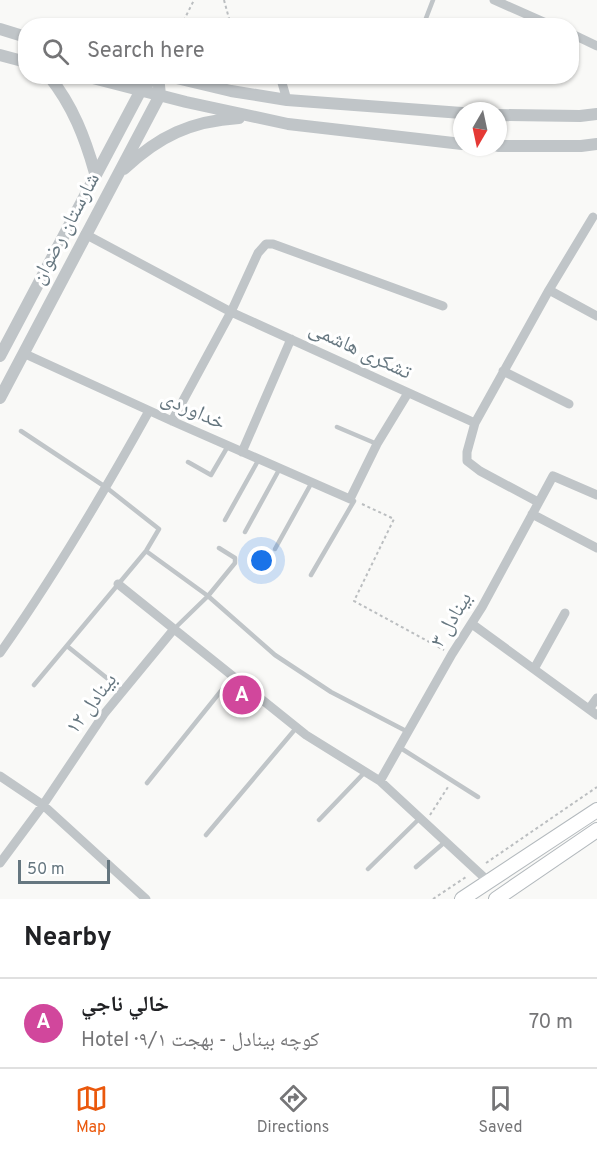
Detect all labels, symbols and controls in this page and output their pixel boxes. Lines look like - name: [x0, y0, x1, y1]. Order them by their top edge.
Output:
- search box: [18, 18, 579, 84]
- icon: search: [39, 35, 72, 68]
- text: Search here: [87, 38, 205, 65]
- north arrow: [453, 102, 507, 156]
- street label: شارستان رضوان: [25, 168, 107, 290]
- street label: تشکری هاشمی: [304, 316, 416, 386]
- street label: خداوردی: [156, 385, 230, 437]
- your location: [247, 546, 276, 575]
- street label: بینادل ۳: [425, 587, 479, 653]
- street label: بینادل ۱۲: [60, 668, 124, 740]
- pin: A: [222, 672, 262, 718]
- scale bar: [18, 857, 110, 884]
- text: 50 m: [27, 860, 65, 880]
- text: Nearby: [24, 922, 112, 955]
- text: خالي ناجي: [81, 992, 169, 1019]
- text: A: [36, 1010, 51, 1036]
- text: 70 m: [529, 1010, 573, 1036]
- text: Hotel · کوچه بینادل - بهجت ۹/۱: [81, 1028, 319, 1054]
- tab: Map: [75, 1082, 108, 1138]
- tab: Directions: [257, 1082, 329, 1138]
- tab: Saved: [478, 1082, 522, 1138]

